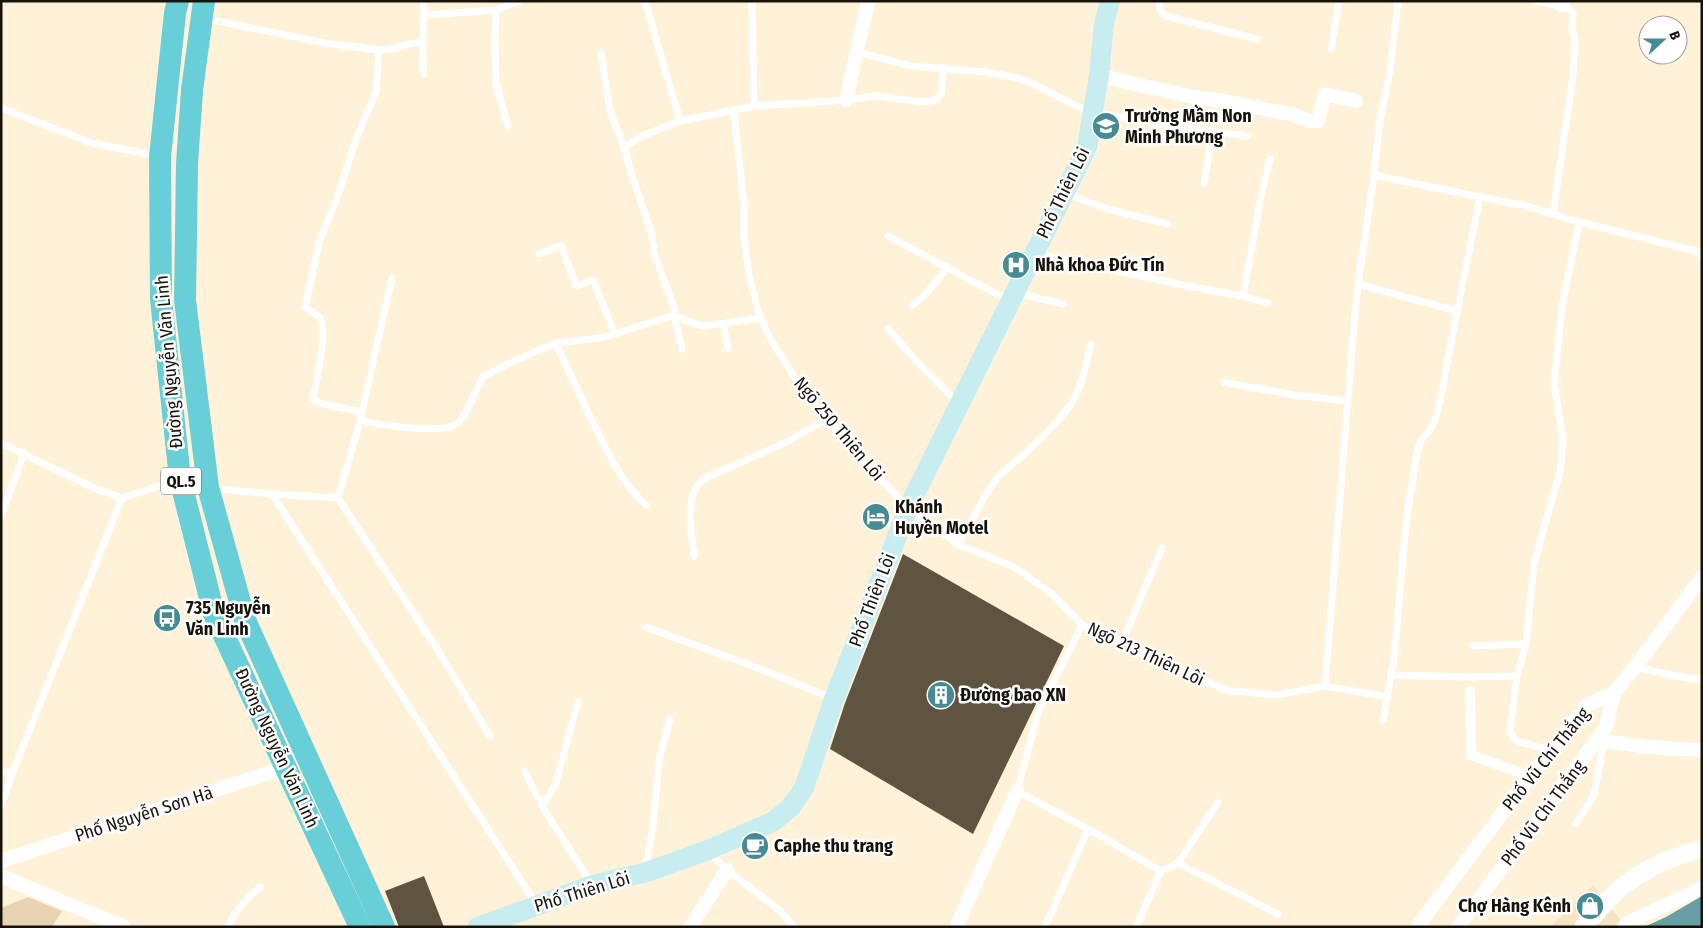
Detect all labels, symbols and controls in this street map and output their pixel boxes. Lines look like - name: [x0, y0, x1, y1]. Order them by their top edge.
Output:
- north arrow: [1638, 15, 1688, 65]
- text: B: [1665, 29, 1684, 42]
- place label: Trường Mầm Non Minh Phương: [1125, 104, 1252, 148]
- school or university icon: Trường Mầm Non Minh Phương: [1091, 111, 1121, 141]
- street label: Phố Thiên Lôi: [1031, 144, 1095, 242]
- hospital icon: Nhà khoa Đức Tín: [1001, 250, 1031, 280]
- place label: Nhà khoa Đức Tín: [1035, 254, 1164, 276]
- street label: Đường Nguyễn Văn Linh: [150, 274, 188, 450]
- street label: Ngõ 250 Thiên Lôi: [789, 372, 889, 486]
- road number: QL.5: [161, 468, 201, 494]
- place label: Khánh Huyền Motel: [895, 496, 989, 539]
- hotel icon: Khánh Huyền Motel: [861, 502, 891, 532]
- street label: Phố Thiên Lôi: [844, 550, 900, 650]
- place label: 735 Nguyễn Văn Linh: [185, 596, 271, 640]
- bus stop icon: 735 Nguyễn Văn Linh: [152, 603, 182, 633]
- street label: Ngõ 213 Thiên Lôi: [1084, 617, 1208, 691]
- street label: Đường Nguyễn Văn Linh: [230, 665, 324, 831]
- building icon: Đường bao XN: [926, 680, 956, 710]
- place label: Đường bao XN: [960, 684, 1066, 706]
- street label: Phố Vũ Chí Thắng: [1497, 702, 1595, 815]
- street label: Phố Vũ Chi Thắng: [1495, 755, 1590, 870]
- street label: Phố Nguyễn Sơn Hà: [72, 781, 216, 847]
- cafe icon: Caphe thu trang: [740, 831, 770, 861]
- place label: Caphe thu trang: [774, 835, 893, 857]
- street label: Phố Thiên Lôi: [532, 867, 632, 917]
- shop icon: Chợ Hàng Kênh: [1575, 891, 1605, 921]
- place label: Chợ Hàng Kênh: [1458, 895, 1571, 917]

